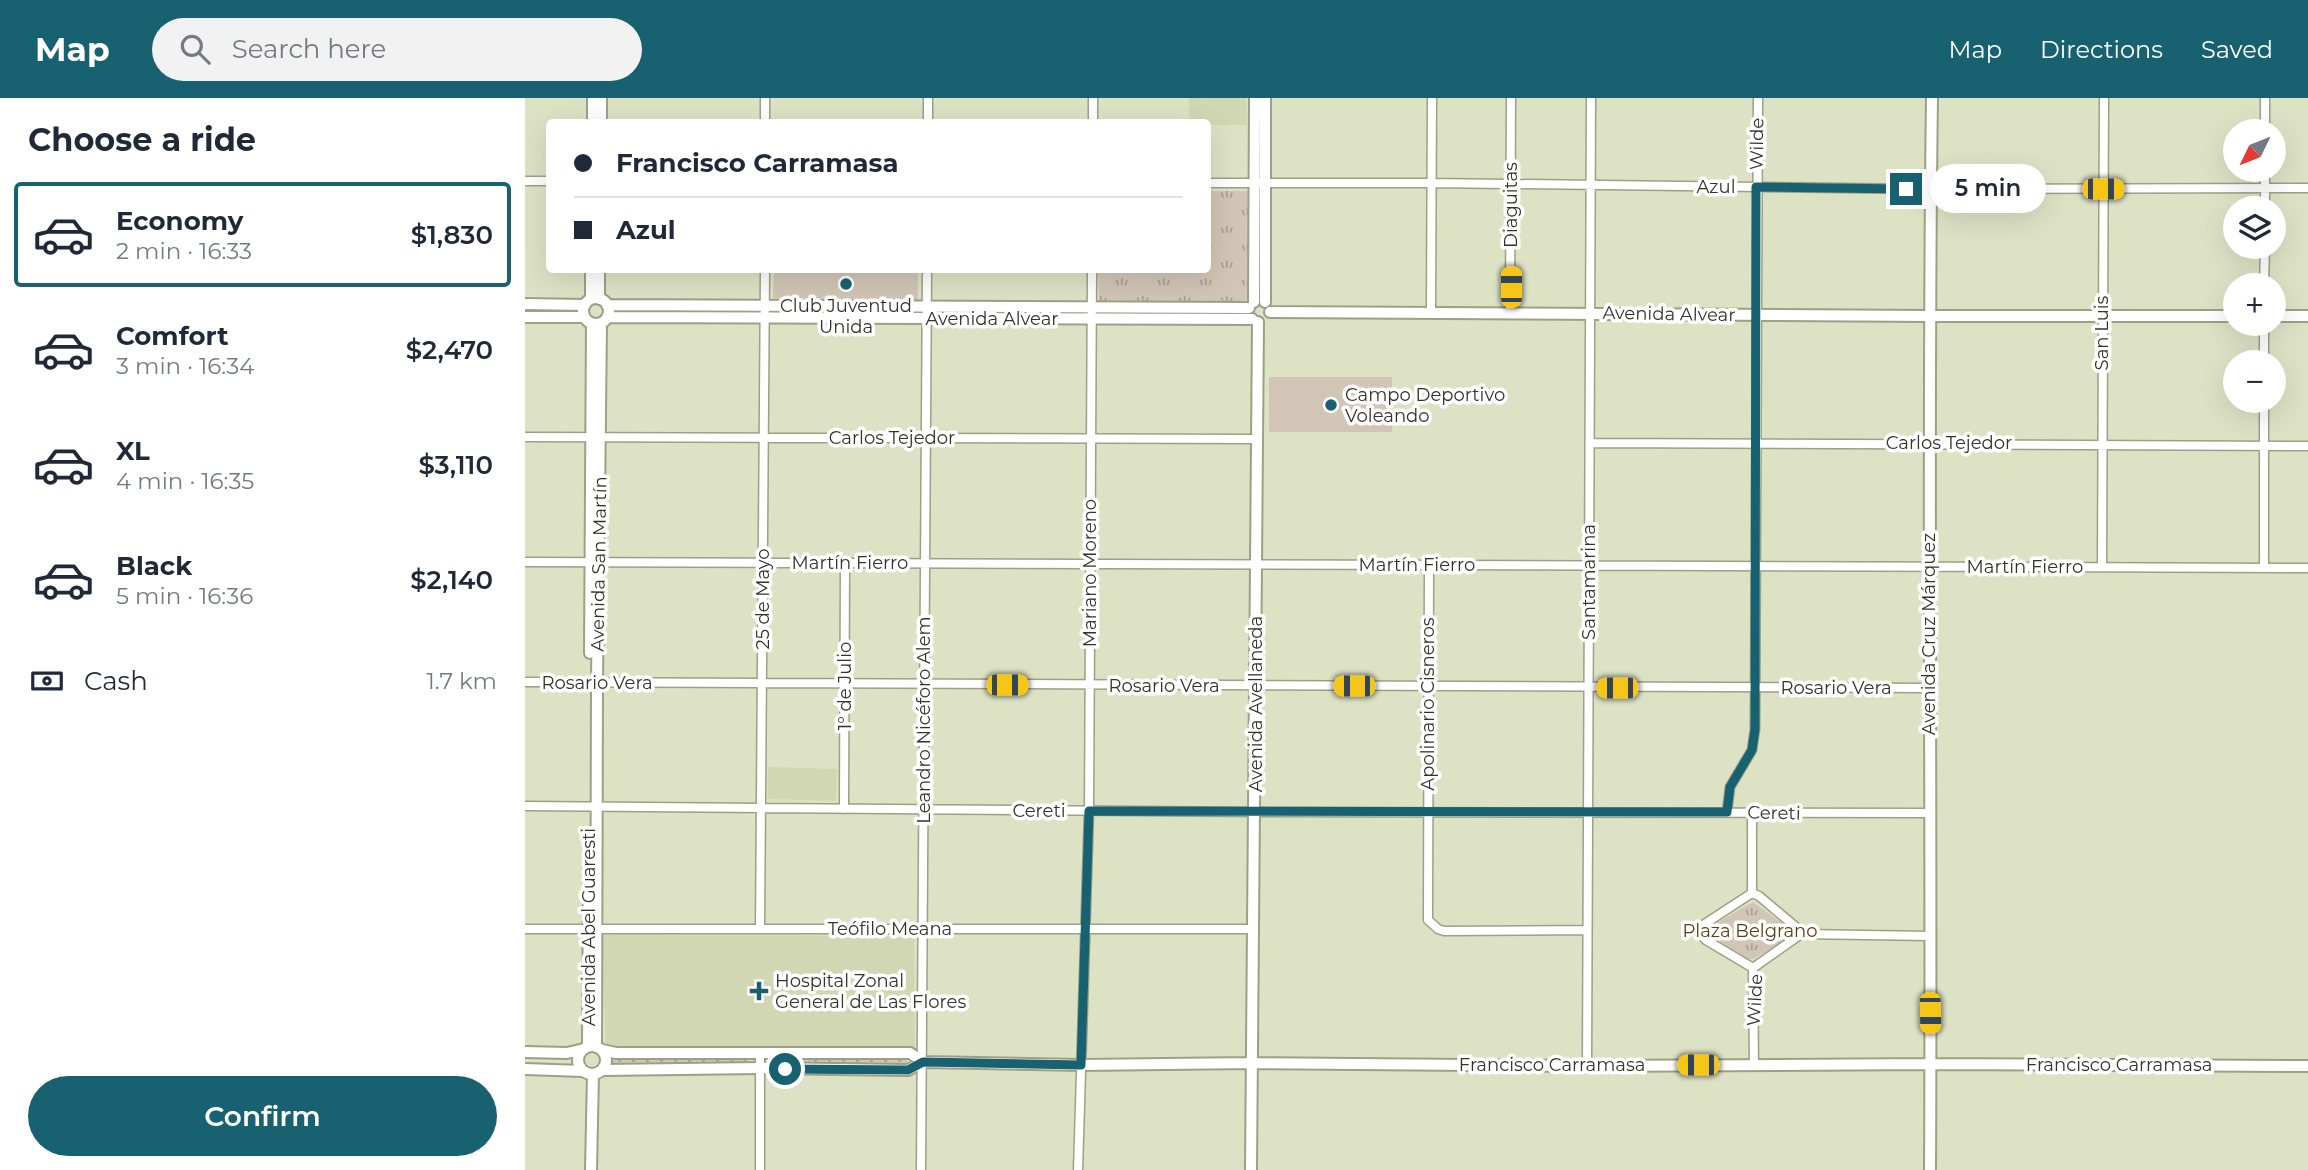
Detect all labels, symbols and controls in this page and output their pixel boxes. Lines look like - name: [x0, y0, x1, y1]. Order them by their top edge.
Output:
- search box: [152, 18, 642, 81]
- text: Map: [35, 29, 110, 69]
- icon: search: [176, 30, 214, 68]
- text: Search here: [232, 33, 386, 65]
- text: Map: [1949, 35, 2002, 64]
- text: Directions: [2040, 35, 2163, 64]
- text: Saved: [2201, 35, 2273, 64]
- street label: Wilde: [1746, 117, 1768, 170]
- north arrow: [2223, 119, 2285, 182]
- map controls: [2223, 119, 2286, 413]
- text: Choose a ride: [28, 120, 256, 159]
- text: Francisco Carramasa: [616, 147, 898, 179]
- street label: Diaguitas: [1500, 162, 1522, 248]
- callout: 5 min: [1931, 164, 2046, 214]
- route end: [1890, 173, 1922, 205]
- text: 5 min: [1955, 174, 2021, 202]
- street label: Azul: [1696, 176, 1736, 198]
- car: [2083, 179, 2125, 200]
- button: layers: [2223, 196, 2286, 259]
- icon: car: [32, 203, 95, 266]
- text: Economy: [116, 205, 243, 237]
- text: Azul: [616, 214, 676, 246]
- text: $1,830: [411, 219, 493, 251]
- text: 2 min · 16:33: [116, 237, 252, 265]
- car: [1501, 266, 1522, 308]
- button: +: [2223, 273, 2286, 336]
- marker: Club Juventud Unida: [838, 276, 854, 292]
- place label: Club Juventud Unida: [780, 295, 912, 338]
- street label: San Luis: [2091, 295, 2113, 370]
- street label: Avenida Alvear: [1602, 302, 1736, 326]
- street label: Avenida Alvear: [925, 308, 1059, 330]
- icon: car: [32, 318, 95, 381]
- text: Comfort: [116, 320, 228, 352]
- text: $2,470: [406, 334, 493, 366]
- button: −: [2223, 350, 2286, 413]
- text: 3 min · 16:34: [116, 352, 254, 380]
- place label: Campo Deportivo Voleando: [1345, 384, 1505, 427]
- marker: Campo Deportivo Voleando: [1323, 397, 1339, 413]
- street label: Carlos Tejedor: [829, 427, 955, 449]
- street label: Carlos Tejedor: [1886, 432, 2012, 454]
- icon: car: [32, 433, 95, 496]
- text: XL: [116, 435, 150, 467]
- text: $3,110: [418, 449, 493, 481]
- text: 4 min · 16:35: [116, 467, 254, 495]
- street label: Avenida San Martín: [586, 476, 612, 652]
- street label: Mariano Moreno: [1079, 499, 1101, 647]
- street label: Santamarina: [1578, 524, 1600, 640]
- street label: Avenida Cruz Márquez: [1918, 533, 1940, 735]
- icon: car: [32, 548, 95, 611]
- street label: 25 de Mayo: [752, 548, 774, 650]
- text: Black: [116, 550, 192, 582]
- street label: Martín Fierro: [792, 552, 908, 574]
- street label: Martín Fierro: [1359, 554, 1475, 576]
- street label: Martín Fierro: [1967, 556, 2083, 578]
- text: $2,140: [410, 564, 493, 596]
- text: 5 min · 16:36: [116, 582, 253, 610]
- street label: Leandro Nicéforo Alem: [913, 616, 935, 824]
- street label: Avenida Avellaneda: [1245, 616, 1267, 792]
- street label: Apolinario Cisneros: [1417, 617, 1439, 791]
- street label: 1° de Julio: [834, 642, 856, 730]
- icon: cash: [28, 662, 66, 700]
- text: Cash: [84, 665, 148, 697]
- text: 1.7 km: [427, 667, 497, 695]
- street label: Rosario Vera: [541, 672, 653, 694]
- car: [987, 675, 1029, 696]
- street label: Rosario Vera: [1108, 675, 1220, 697]
- car: [1334, 676, 1376, 697]
- street label: Rosario Vera: [1780, 677, 1892, 699]
- car: [1597, 678, 1639, 699]
- street label: Cereti: [1012, 800, 1066, 822]
- street label: Cereti: [1747, 802, 1801, 824]
- street label: Avenida Abel Guaresti: [578, 828, 600, 1026]
- street label: Teófilo Meana: [828, 918, 952, 940]
- park label: Plaza Belgrano: [1682, 920, 1818, 942]
- place label: Hospital Zonal General de Las Flores: [775, 970, 966, 1013]
- street label: Wilde: [1743, 973, 1767, 1027]
- marker: Hospital Zonal General de Las Flores: [749, 981, 769, 1001]
- car: [1920, 992, 1941, 1034]
- route start: [769, 1053, 801, 1085]
- street label: Francisco Carramasa: [1459, 1054, 1645, 1076]
- street label: Francisco Carramasa: [2026, 1054, 2212, 1076]
- car: [1678, 1055, 1720, 1076]
- button: Confirm: [28, 1076, 497, 1156]

